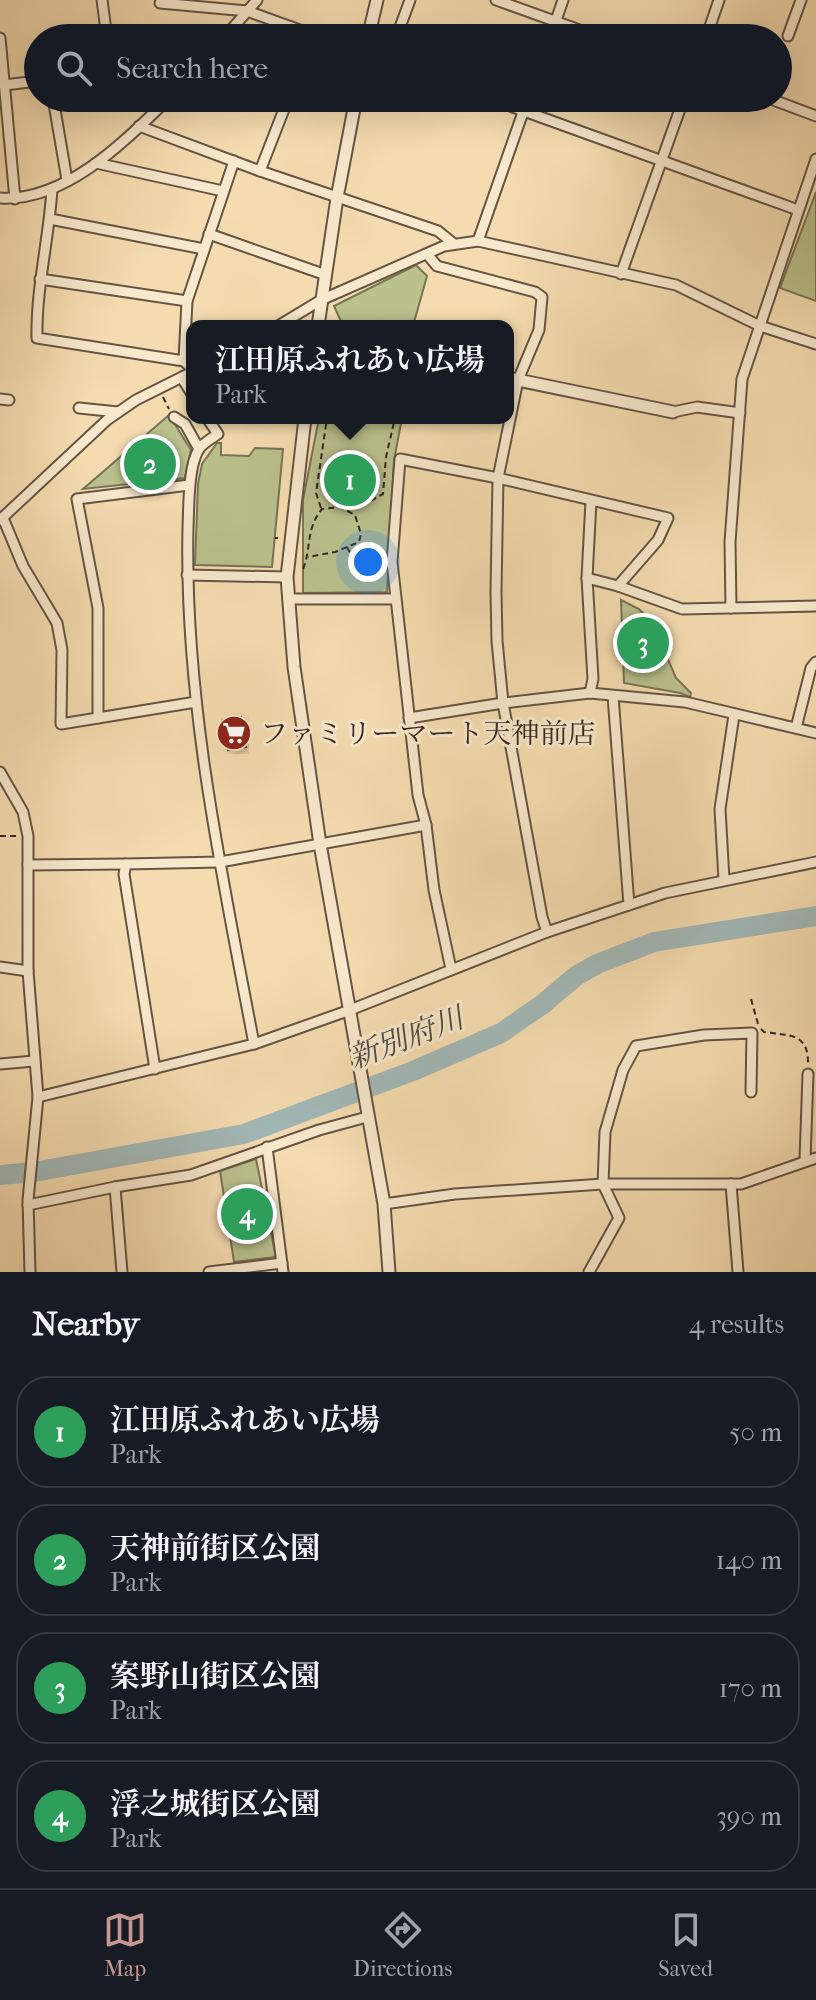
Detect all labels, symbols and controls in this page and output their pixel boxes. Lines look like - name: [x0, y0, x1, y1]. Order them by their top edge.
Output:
- search box: [24, 24, 792, 112]
- icon: search: [52, 46, 96, 90]
- text: Search here: [116, 51, 268, 86]
- popup: [186, 320, 514, 424]
- text: 江田原ふれあい広場: [215, 343, 485, 378]
- text: Park: [215, 379, 267, 410]
- pin: 2: [124, 434, 176, 494]
- pin: 1: [324, 450, 376, 510]
- your location: [348, 542, 388, 582]
- pin: 3: [617, 613, 669, 673]
- supermarket icon: ファミリーマート天神前店: [215, 714, 253, 752]
- place label: ファミリーマート天神前店: [260, 717, 595, 750]
- water label: 新別府川: [344, 1000, 471, 1076]
- pin: 4: [221, 1184, 273, 1244]
- text: Nearby: [32, 1304, 139, 1344]
- text: 4 results: [689, 1309, 784, 1340]
- text: 江田原ふれあい広場: [110, 1403, 380, 1438]
- text: 1: [55, 1417, 65, 1448]
- text: 50 m: [729, 1417, 782, 1448]
- text: Park: [110, 1439, 162, 1470]
- text: 天神前街区公園: [110, 1531, 320, 1566]
- text: 2: [53, 1545, 67, 1576]
- text: 140 m: [716, 1545, 782, 1576]
- text: Park: [110, 1567, 162, 1598]
- text: 案野山街区公園: [110, 1659, 320, 1694]
- text: 3: [55, 1673, 65, 1704]
- text: 170 m: [719, 1673, 782, 1704]
- text: Park: [110, 1695, 162, 1726]
- text: 浮之城街区公園: [110, 1787, 320, 1822]
- text: 4: [52, 1801, 68, 1832]
- text: 390 m: [716, 1801, 782, 1832]
- text: Park: [110, 1823, 162, 1854]
- tab: Map: [103, 1908, 147, 1982]
- tab: Directions: [353, 1908, 452, 1982]
- tab: Saved: [658, 1908, 713, 1982]

